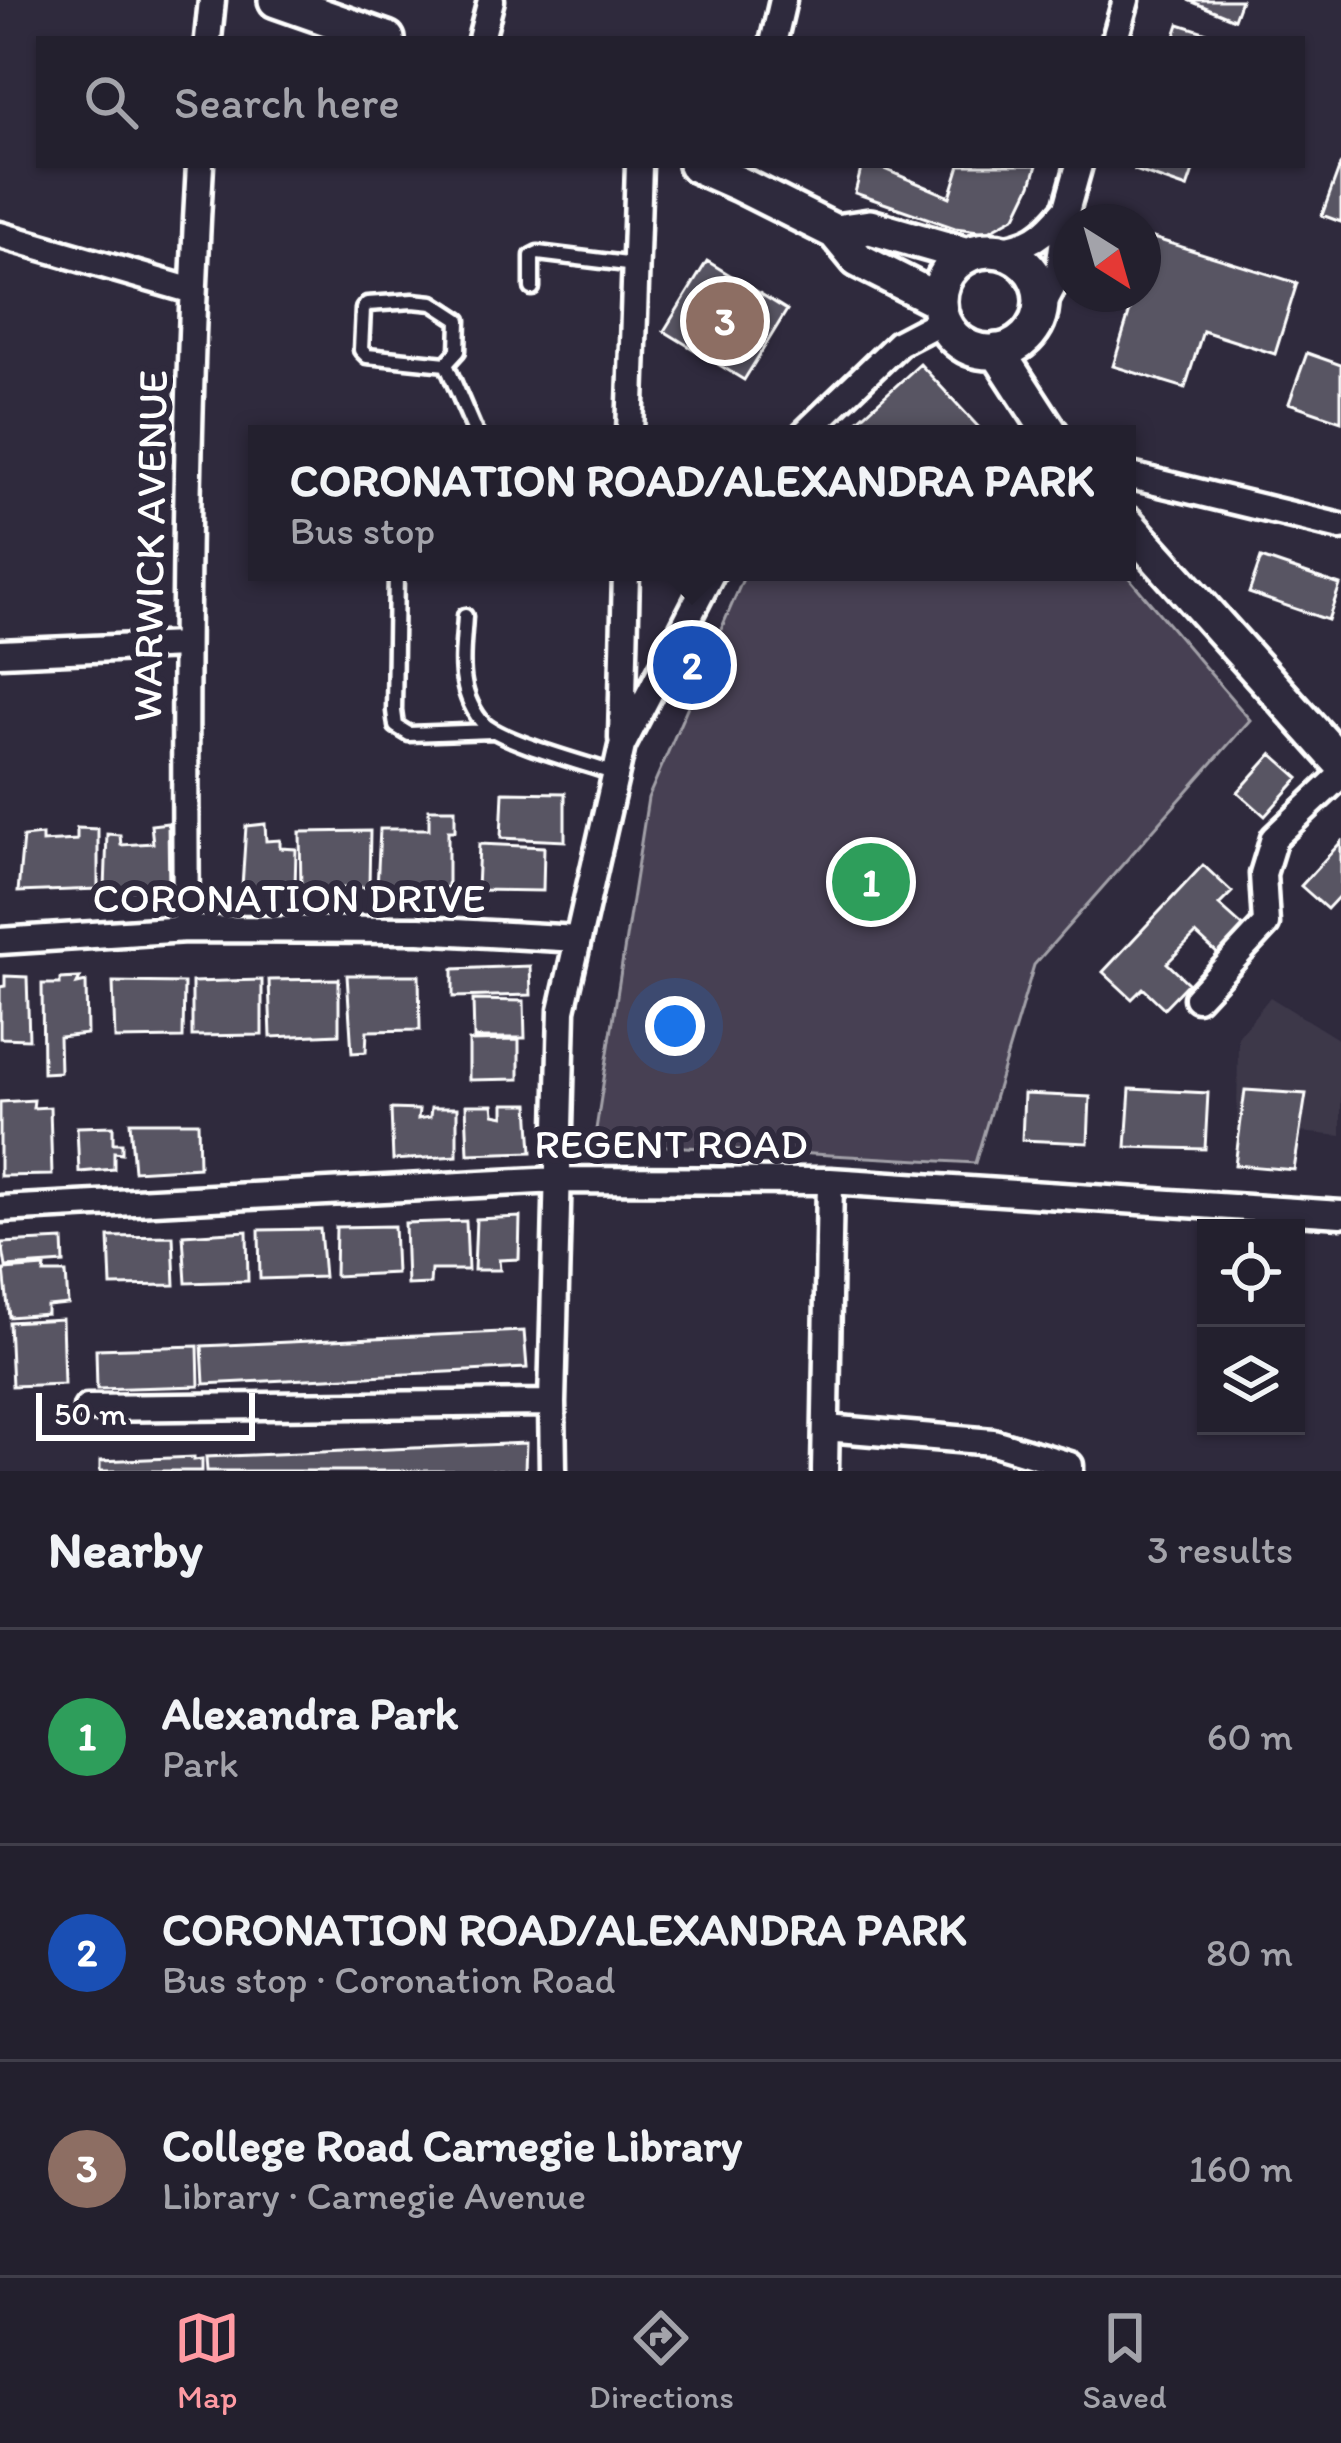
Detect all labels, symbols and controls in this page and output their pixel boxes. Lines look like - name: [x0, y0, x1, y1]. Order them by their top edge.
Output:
- search box: [36, 36, 1305, 168]
- icon: search: [78, 69, 144, 135]
- text: Search here: [174, 75, 400, 129]
- north arrow: [1053, 204, 1161, 312]
- pin: 3: [686, 276, 764, 366]
- street label: WARWICK AVENUE: [121, 369, 178, 723]
- popup: [248, 425, 1136, 581]
- text: CORONATION ROAD/ALEXANDRA PARK: [290, 453, 1094, 507]
- text: Bus stop: [290, 507, 435, 554]
- pin: 2: [653, 620, 731, 710]
- pin: 1: [832, 837, 910, 927]
- street label: CORONATION DRIVE: [92, 872, 486, 923]
- your location: [645, 996, 705, 1056]
- street label: REGENT ROAD: [534, 1118, 808, 1169]
- map controls: [1197, 1219, 1305, 1435]
- button: locate: [1197, 1219, 1305, 1327]
- button: layers: [1197, 1327, 1305, 1435]
- scale bar: [36, 1387, 255, 1440]
- text: 50 m: [54, 1394, 127, 1433]
- text: Nearby: [48, 1519, 203, 1580]
- text: 3 results: [1147, 1526, 1293, 1573]
- text: Alexandra Park: [162, 1686, 458, 1740]
- text: 1: [78, 1713, 96, 1760]
- text: 60 m: [1207, 1713, 1293, 1760]
- text: Park: [162, 1740, 239, 1787]
- text: CORONATION ROAD/ALEXANDRA PARK: [162, 1902, 966, 1956]
- text: 2: [77, 1929, 97, 1976]
- text: 80 m: [1206, 1929, 1293, 1976]
- text: Bus stop · Coronation Road: [162, 1956, 615, 2003]
- text: College Road Carnegie Library: [162, 2118, 742, 2172]
- text: 3: [76, 2145, 98, 2192]
- text: 160 m: [1189, 2145, 1293, 2192]
- text: Library · Carnegie Avenue: [162, 2172, 586, 2219]
- tab: Map: [174, 2305, 240, 2416]
- tab: Directions: [589, 2305, 734, 2416]
- tab: Saved: [1083, 2305, 1167, 2416]

